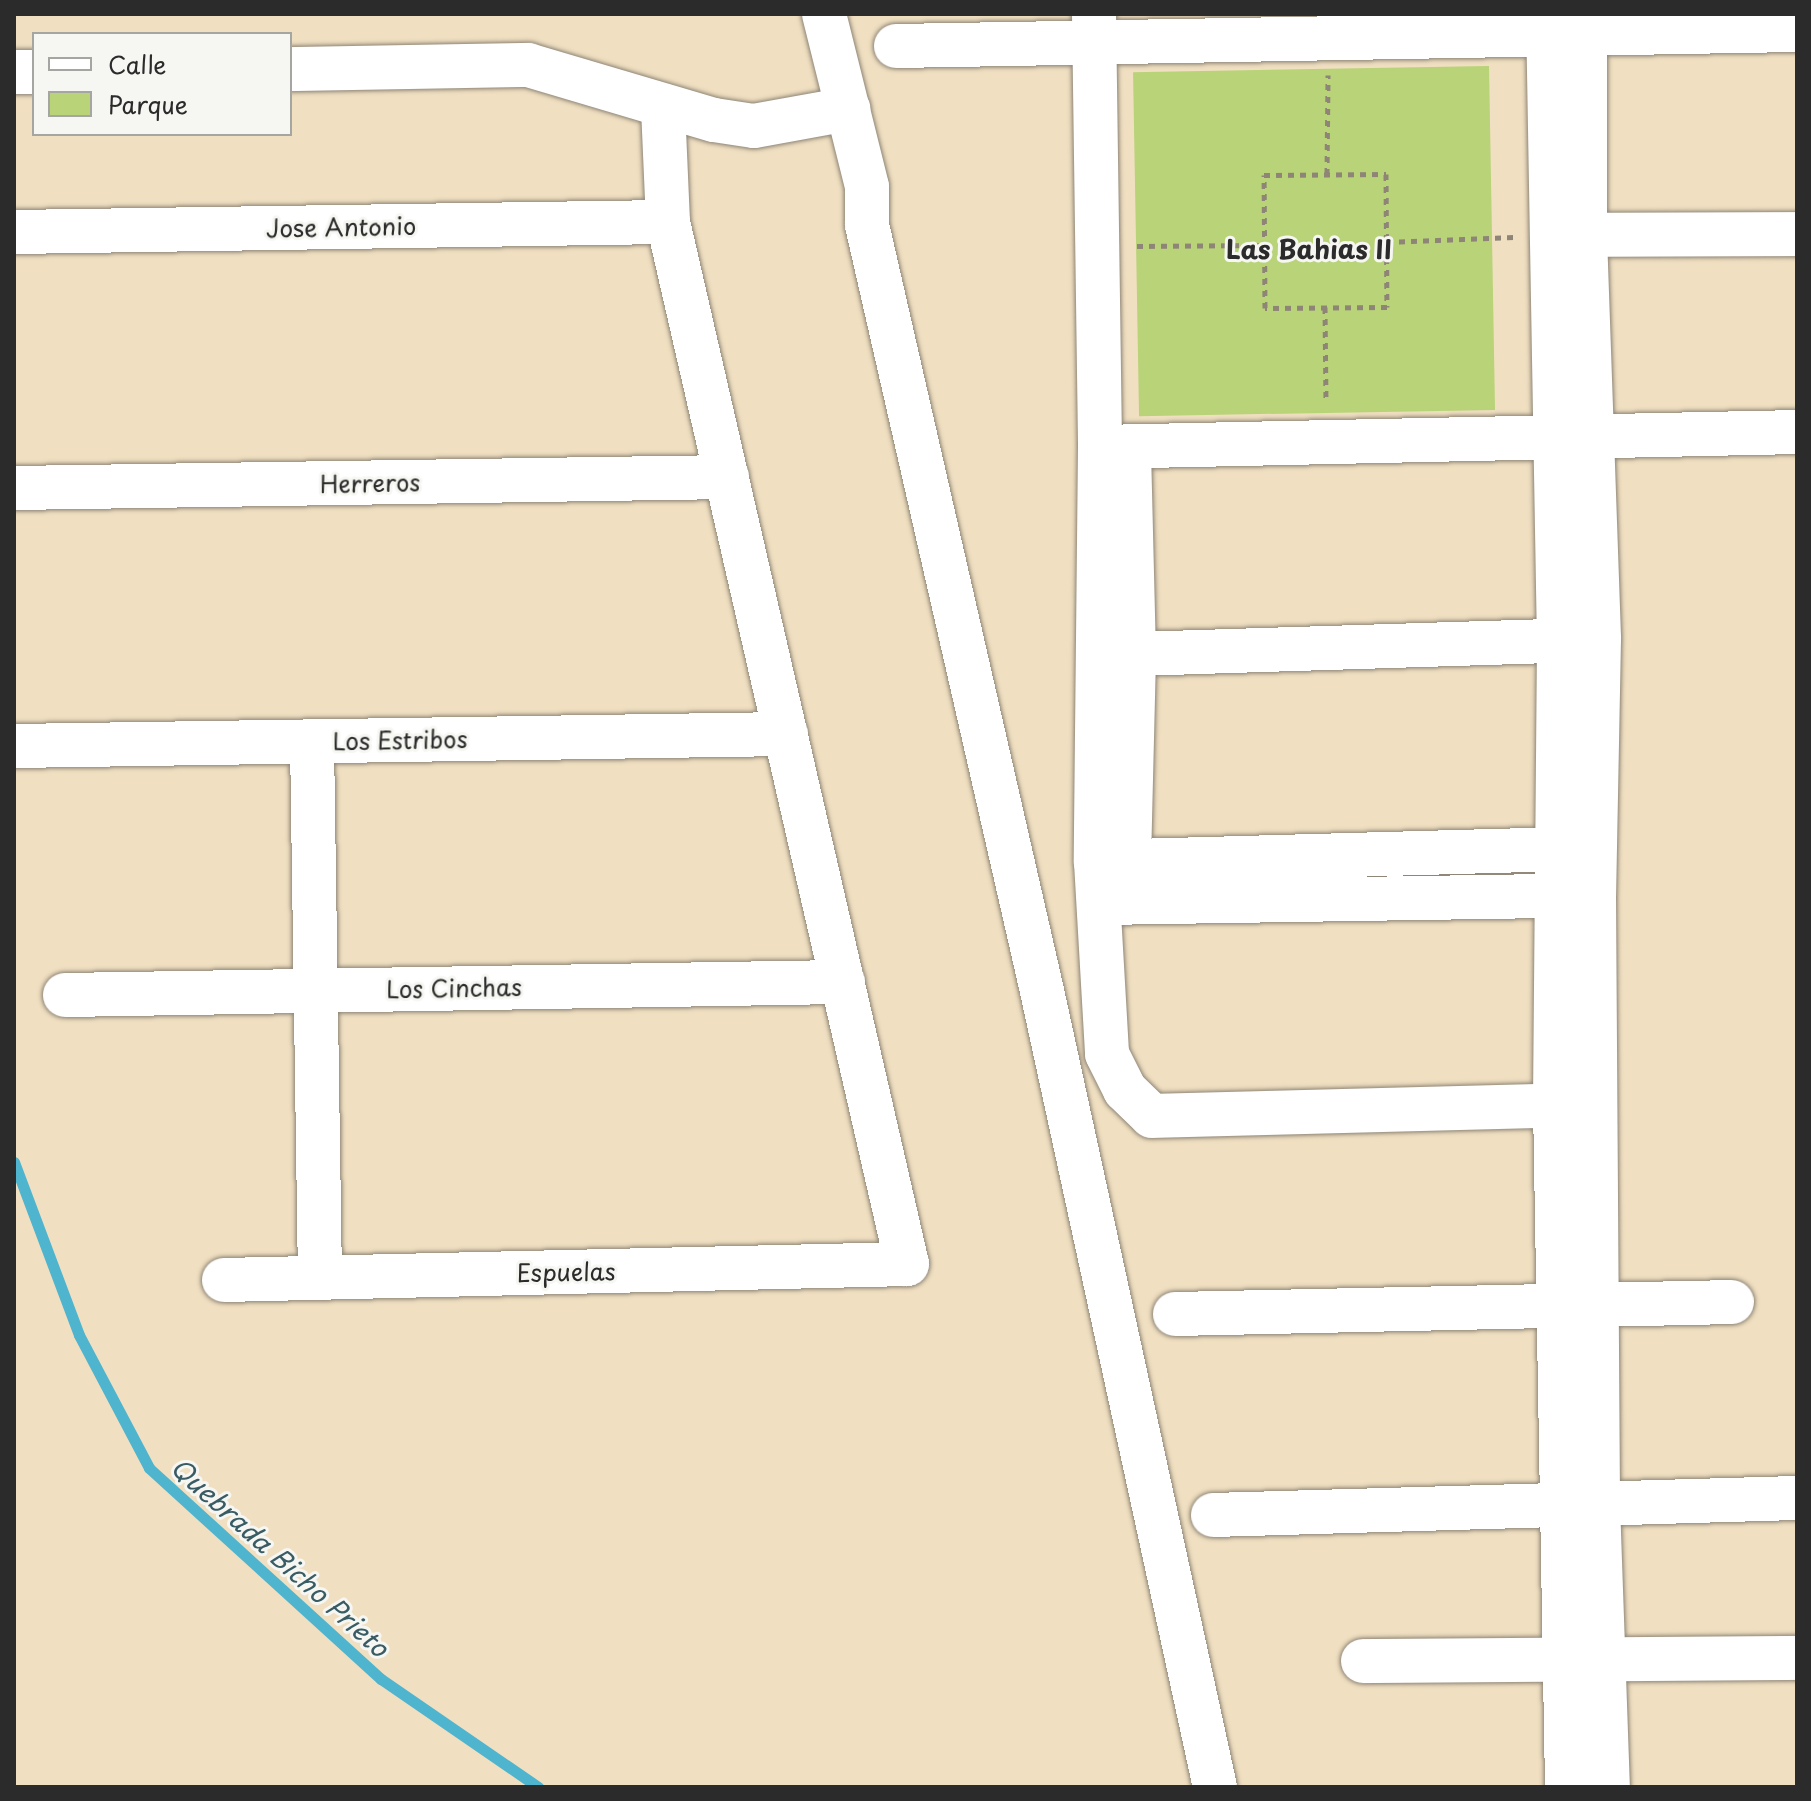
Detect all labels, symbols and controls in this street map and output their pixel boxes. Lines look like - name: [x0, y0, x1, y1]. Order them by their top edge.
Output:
- legend: [32, 32, 292, 136]
- text: Calle: [108, 46, 166, 82]
- text: Parque: [108, 86, 188, 122]
- street label: Jose Antonio: [266, 211, 416, 243]
- district label: Las Bahias II: [1224, 233, 1394, 265]
- street label: Herreros: [320, 468, 420, 498]
- street label: Los Estribos: [332, 724, 468, 756]
- street label: Los Cinchas: [385, 972, 523, 1004]
- street label: Espuelas: [516, 1257, 616, 1287]
- water label: Quebrada Bicho Prieto: [165, 1451, 395, 1663]

